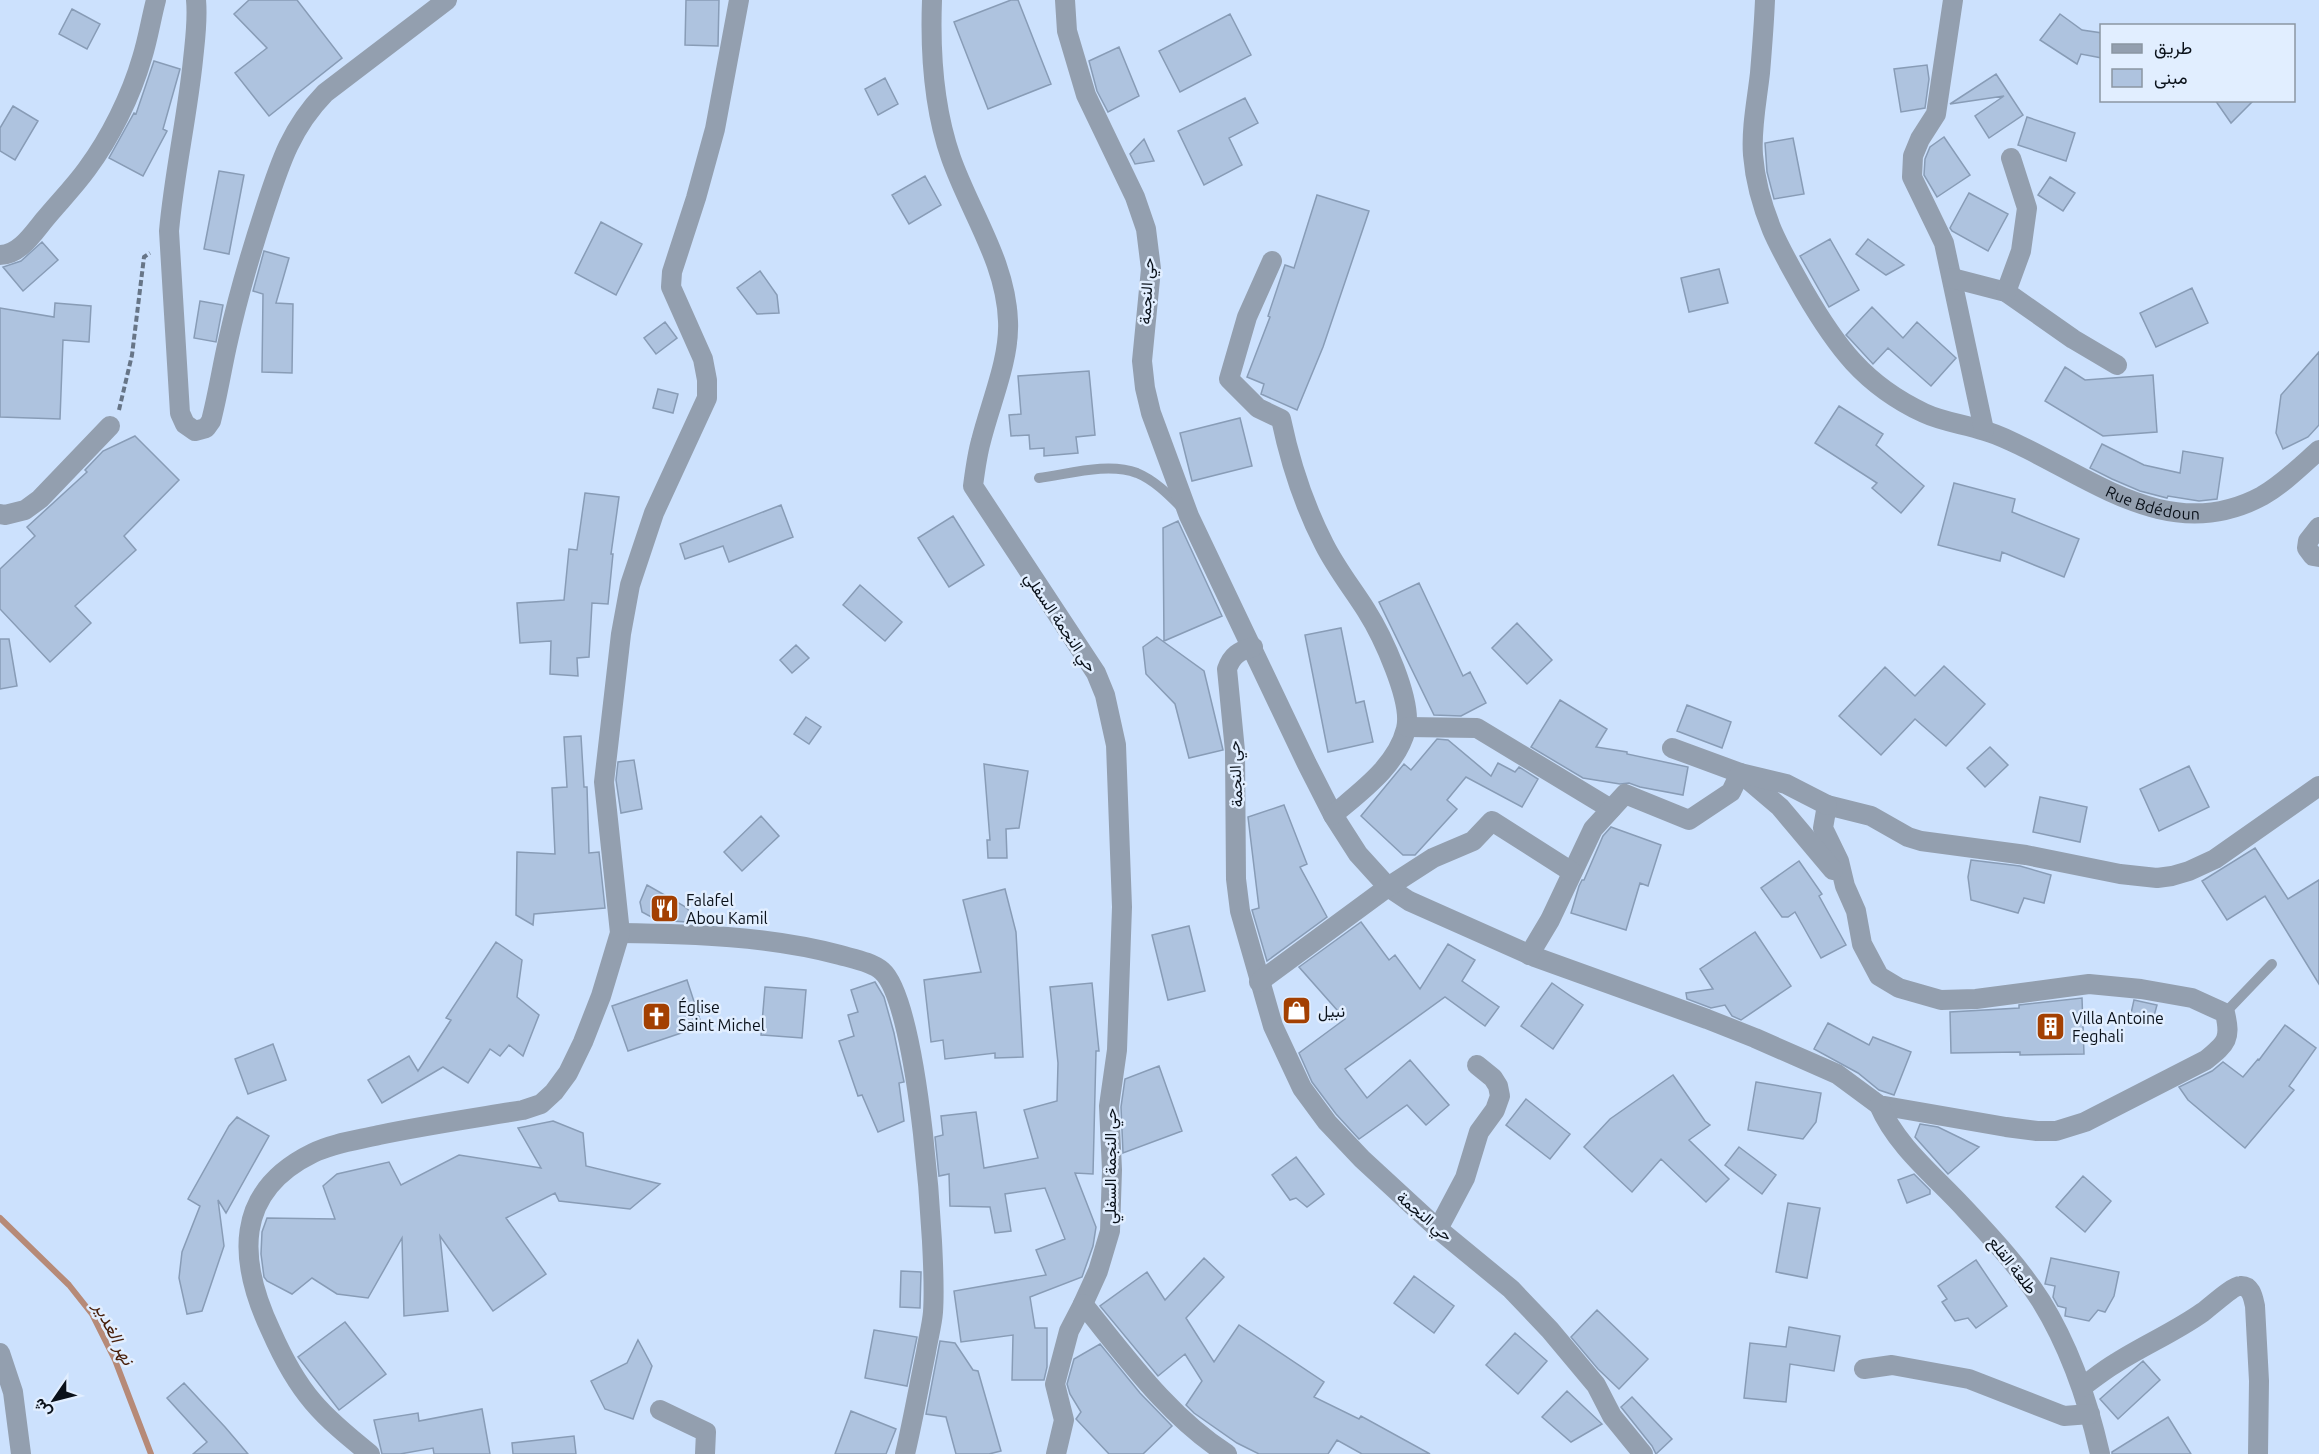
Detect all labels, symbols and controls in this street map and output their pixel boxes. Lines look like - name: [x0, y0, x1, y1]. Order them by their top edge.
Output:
- legend: [2100, 24, 2295, 102]
- text: طريق: [2154, 37, 2192, 59]
- text: مبنى: [2154, 67, 2188, 89]
- street label: حي النجمة: [1135, 257, 1162, 325]
- street label: Rue Bdédoun: [2103, 482, 2200, 523]
- street label: حي النجمة السفلي: [1017, 569, 1101, 678]
- street label: حي النجمة: [1224, 740, 1251, 808]
- place label: Falafel Abou Kamil: [686, 891, 768, 927]
- restaurant icon: Falafel Abou Kamil: [649, 893, 681, 925]
- shop icon: نبيل: [1281, 995, 1313, 1027]
- place label: Église Saint Michel: [678, 996, 765, 1034]
- church icon: Église Saint Michel: [641, 1000, 673, 1032]
- place label: نبيل: [1318, 1002, 1345, 1022]
- place label: Villa Antoine Feghali: [2072, 1009, 2164, 1045]
- building icon: Villa Antoine Feghali: [2035, 1011, 2067, 1043]
- street label: حي النجمة السفلي: [1101, 1108, 1124, 1224]
- street label: حي النجمة: [1390, 1188, 1457, 1248]
- street label: طلعة القلع: [1983, 1233, 2041, 1299]
- water label: نهر الغدير: [88, 1297, 140, 1369]
- north arrow: [24, 1370, 84, 1430]
- text: ش: [29, 1395, 55, 1422]

